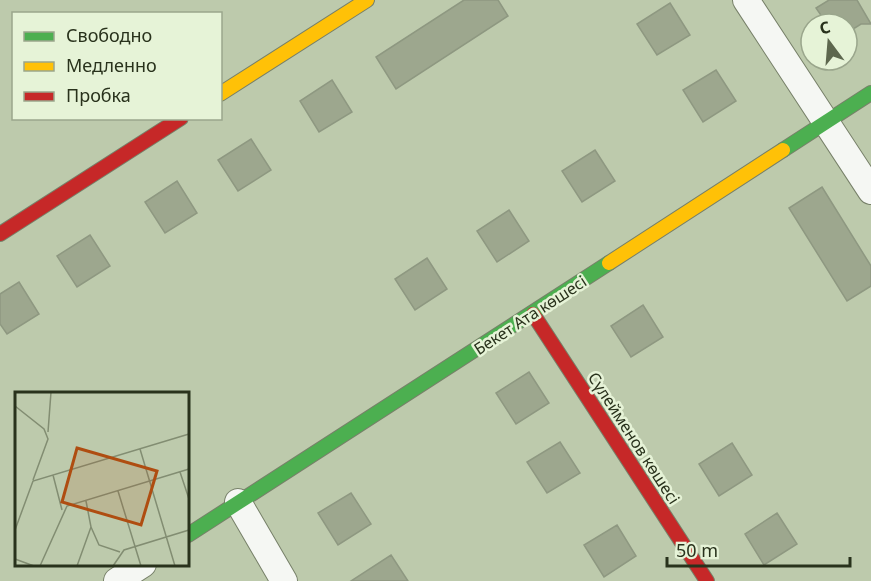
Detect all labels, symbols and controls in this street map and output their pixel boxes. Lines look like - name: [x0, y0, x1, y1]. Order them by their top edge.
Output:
- legend: [12, 12, 222, 120]
- north arrow: [799, 12, 859, 72]
- text: С: [817, 16, 833, 40]
- text: Свободно: [66, 23, 152, 47]
- text: Медленно: [66, 53, 157, 77]
- text: Пробка: [66, 83, 131, 107]
- street label: Бекет Ата көшесі: [469, 270, 591, 360]
- street label: Сүлейменов көшесі: [583, 368, 685, 508]
- inset map: [15, 392, 189, 566]
- scale bar: [667, 530, 850, 568]
- text: 50 m: [676, 538, 718, 562]

